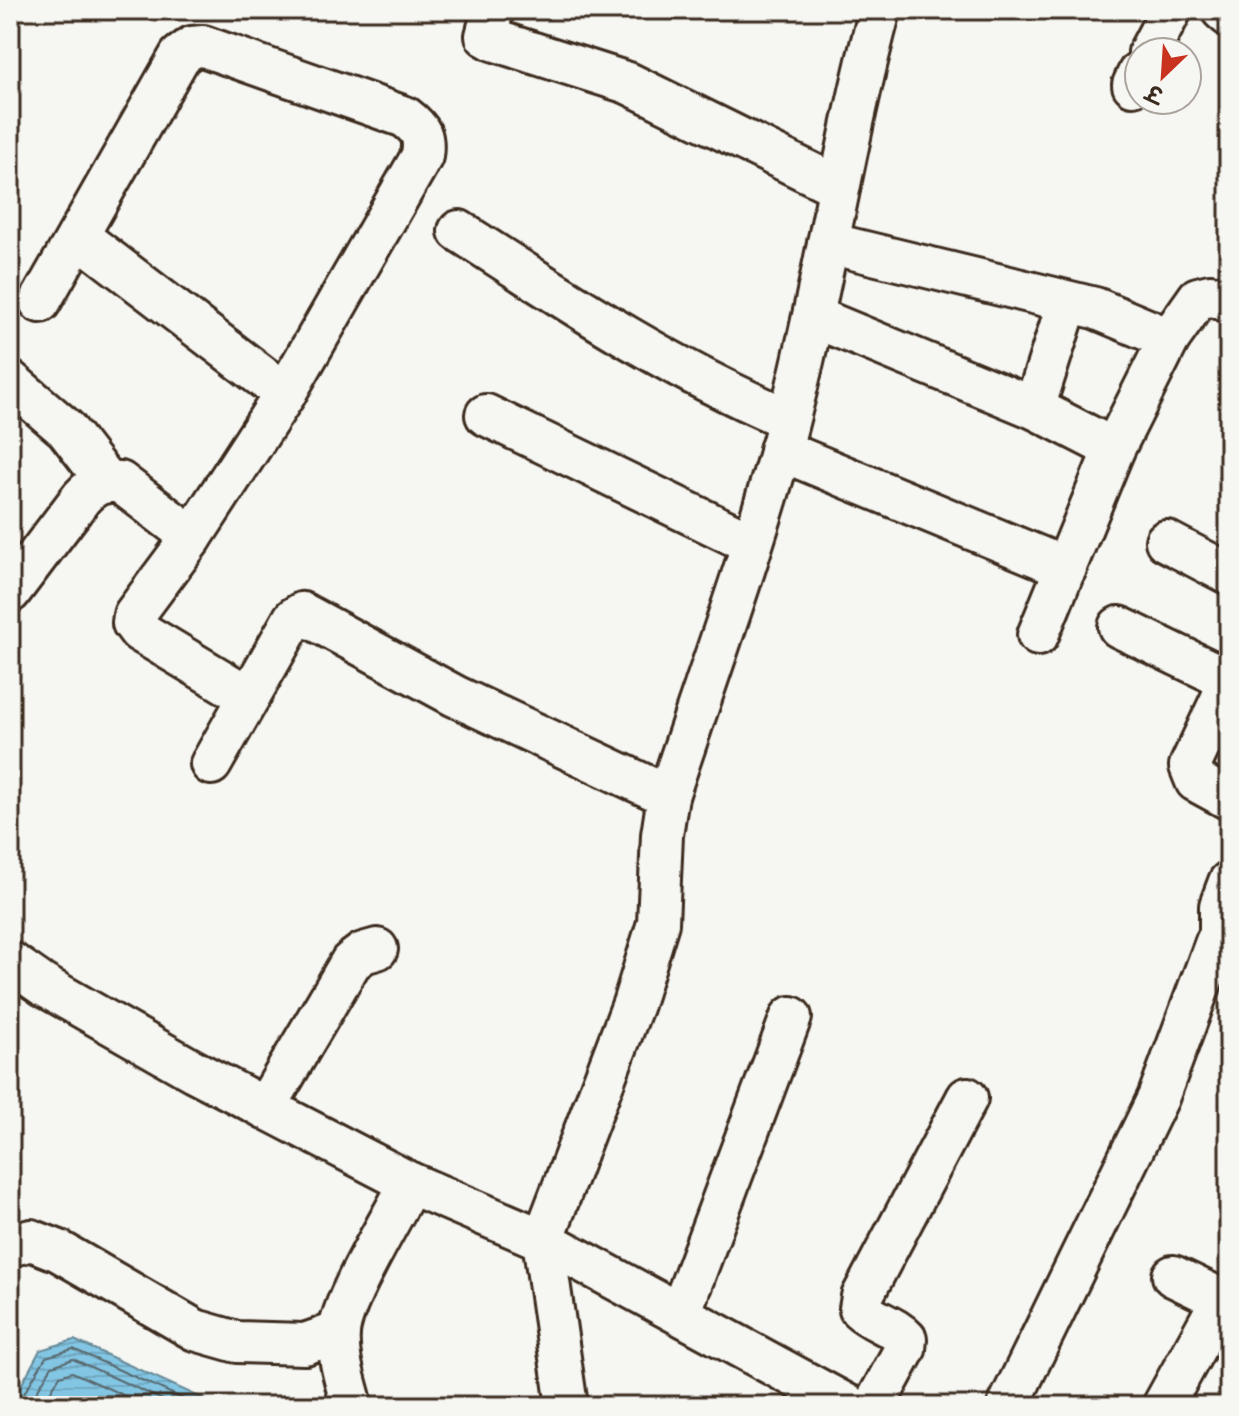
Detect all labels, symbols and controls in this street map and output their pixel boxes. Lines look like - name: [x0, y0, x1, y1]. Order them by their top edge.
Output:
- north arrow: [1123, 36, 1203, 116]
- text: उ: [1140, 75, 1170, 111]

